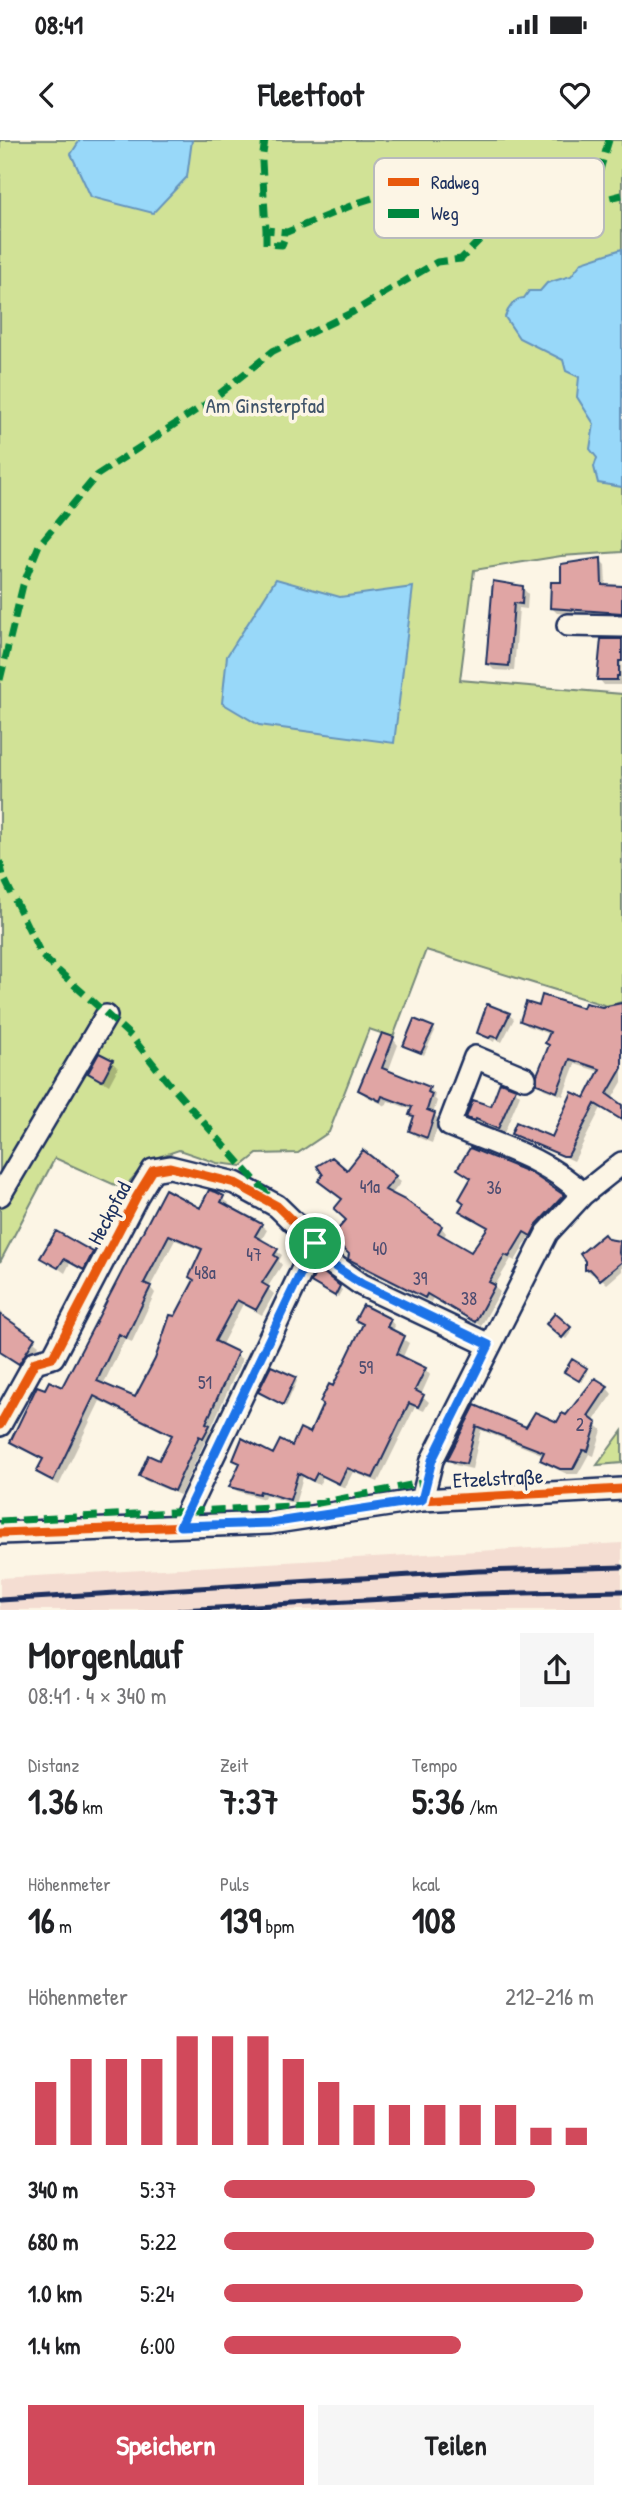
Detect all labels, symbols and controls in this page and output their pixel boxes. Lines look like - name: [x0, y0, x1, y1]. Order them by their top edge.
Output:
- text: 08:41: [35, 7, 83, 42]
- text: Fleetfoot: [258, 73, 364, 116]
- icon: back: [28, 76, 66, 114]
- icon: heart: [556, 76, 594, 114]
- legend: [374, 158, 604, 238]
- text: Radweg: [431, 169, 479, 195]
- text: Weg: [431, 200, 459, 226]
- park label: Am Ginsterpfad: [206, 391, 324, 420]
- house number: 41a: [360, 1174, 380, 1199]
- house number: 36: [486, 1175, 502, 1200]
- street label: Heckpfad: [80, 1176, 138, 1250]
- pin: [285, 1213, 345, 1273]
- icon: arrive: [296, 1224, 334, 1262]
- house number: 40: [373, 1236, 387, 1261]
- house number: 47: [246, 1242, 262, 1267]
- house number: 48a: [194, 1260, 216, 1285]
- house number: 39: [413, 1266, 428, 1291]
- house number: 38: [461, 1286, 477, 1311]
- house number: 59: [359, 1355, 373, 1380]
- house number: 51: [198, 1370, 212, 1395]
- house number: 2: [576, 1412, 585, 1437]
- street label: Etzelstraße: [452, 1461, 544, 1495]
- text: Morgenlauf: [28, 1628, 184, 1680]
- button: share: [520, 1633, 594, 1707]
- text: 08:41 · 4 × 340 m: [28, 1680, 166, 1711]
- text: Distanz: [28, 1752, 79, 1778]
- text: Zeit: [220, 1752, 248, 1778]
- text: Tempo: [412, 1752, 457, 1778]
- text: 1.36: [28, 1778, 78, 1825]
- text: 7:37: [220, 1778, 278, 1825]
- text: 5:36: [412, 1778, 465, 1825]
- text: km: [78, 1794, 103, 1820]
- text: /km: [465, 1794, 498, 1820]
- text: Höhenmeter: [28, 1871, 111, 1897]
- text: Puls: [220, 1871, 249, 1897]
- text: kcal: [412, 1871, 440, 1897]
- text: 16: [28, 1897, 55, 1944]
- text: 139: [220, 1897, 261, 1944]
- text: 108: [412, 1897, 456, 1944]
- text: m: [55, 1913, 72, 1939]
- text: bpm: [261, 1913, 295, 1939]
- text: Höhenmeter: [28, 1981, 128, 2012]
- text: 212–216 m: [505, 1981, 594, 2012]
- text: 340 m: [28, 2174, 78, 2205]
- text: 5:37: [140, 2174, 177, 2205]
- text: 680 m: [28, 2226, 78, 2257]
- text: 5:22: [140, 2226, 177, 2257]
- text: 1.0 km: [28, 2278, 82, 2309]
- text: 5:24: [140, 2278, 174, 2309]
- text: 1.4 km: [28, 2330, 80, 2361]
- text: 6:00: [140, 2330, 175, 2361]
- button: Speichern: [28, 2405, 304, 2485]
- button: Teilen: [318, 2405, 594, 2485]

